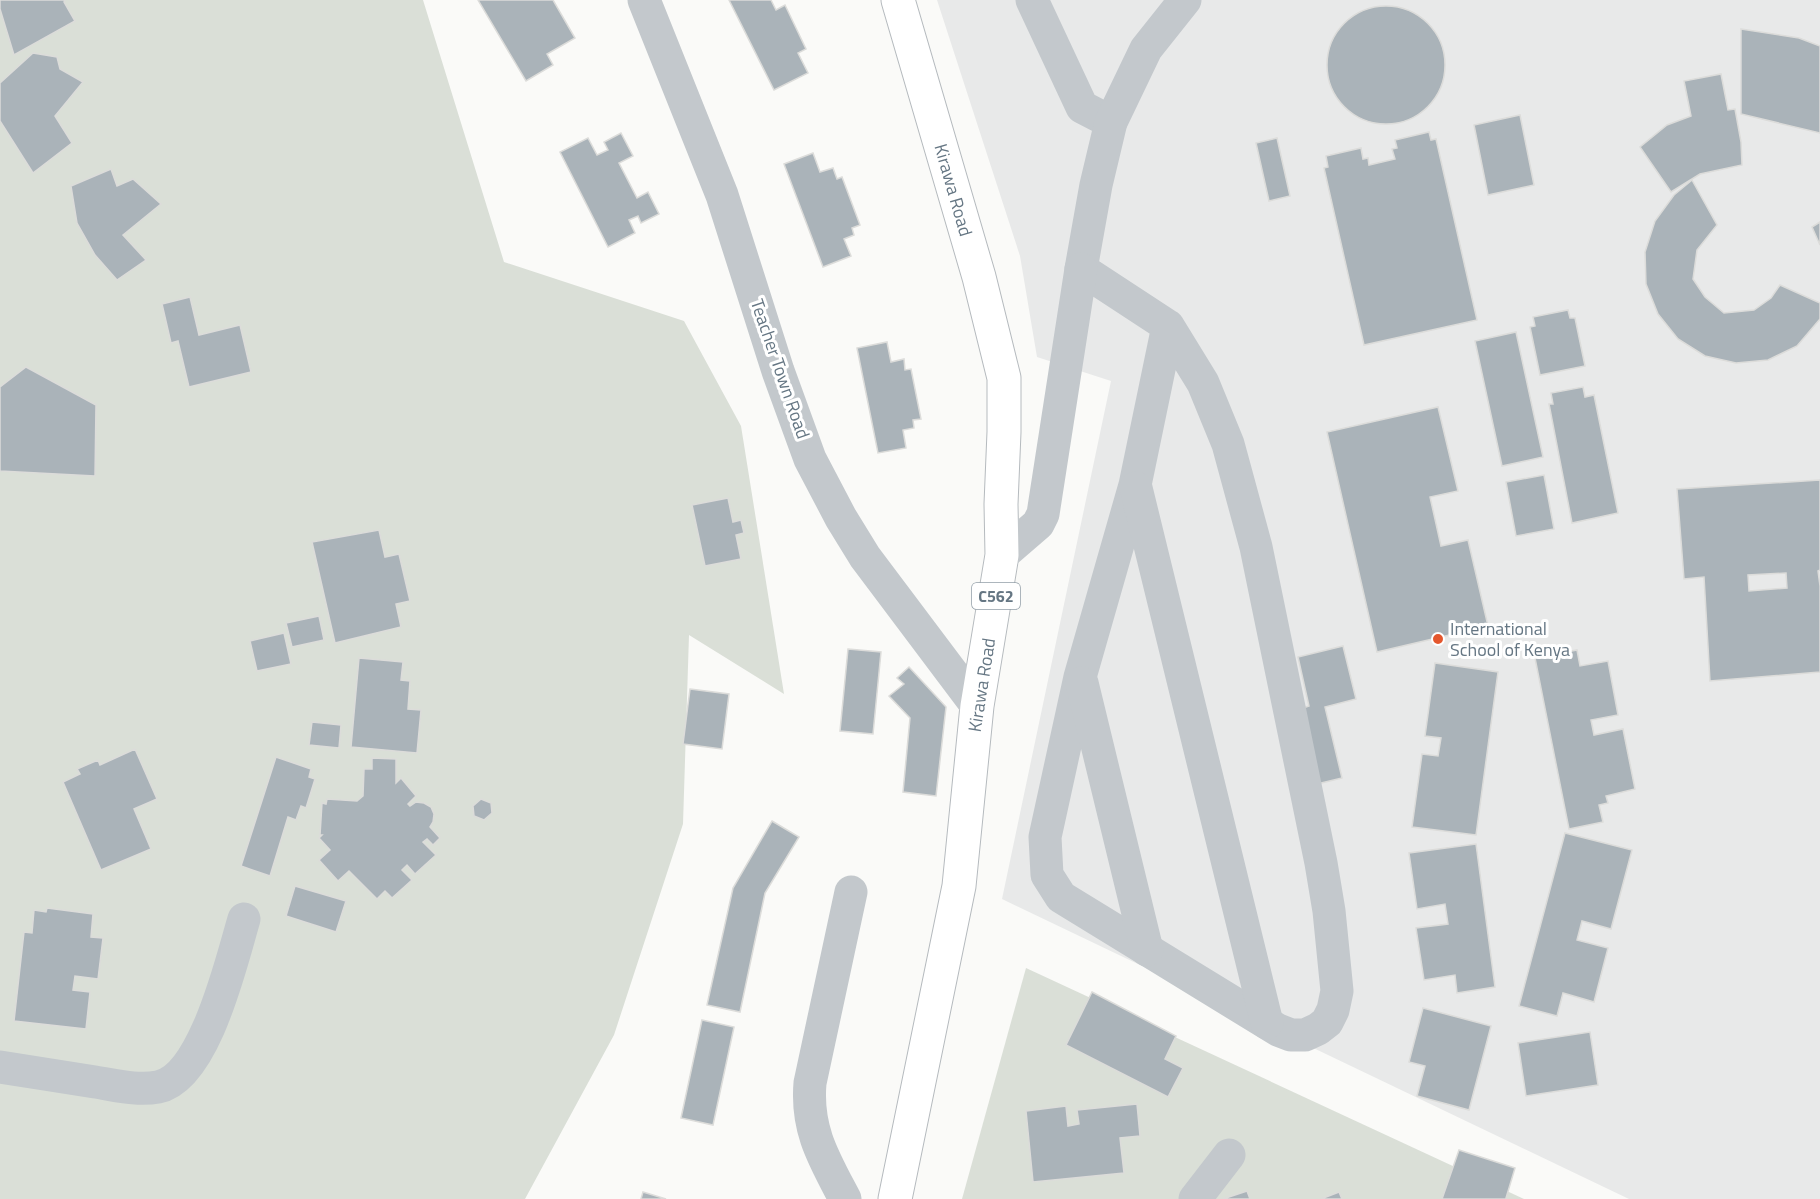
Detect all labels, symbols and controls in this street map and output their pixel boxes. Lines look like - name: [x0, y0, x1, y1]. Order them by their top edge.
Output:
- street label: Kirawa Road: [927, 140, 980, 239]
- street label: Teacher Town Road: [744, 295, 817, 442]
- road number: C562: [972, 583, 1020, 609]
- place label: International School of Kenya: [1450, 615, 1570, 663]
- marker: International School of Kenya: [1431, 632, 1445, 646]
- street label: Kirawa Road: [961, 636, 1002, 734]

